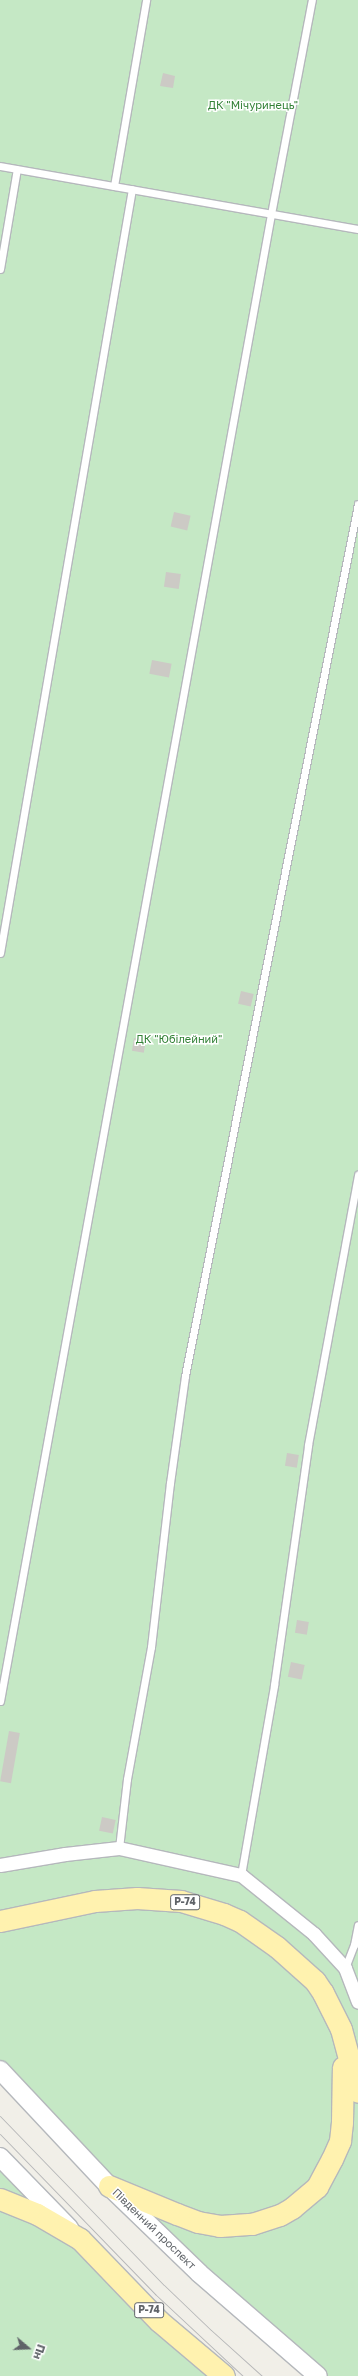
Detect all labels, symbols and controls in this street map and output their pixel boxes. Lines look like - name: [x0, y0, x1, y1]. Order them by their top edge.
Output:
- park label: ДК "Мічуринець": [208, 98, 298, 112]
- park label: ДК "Юбілейний": [136, 1032, 222, 1046]
- road number: Р-74: [170, 1894, 200, 1910]
- street label: Південний проспект: [110, 2186, 198, 2272]
- road number: Р-74: [134, 2302, 164, 2318]
- north arrow: [8, 2328, 48, 2368]
- text: Пн: [31, 2343, 48, 2361]

